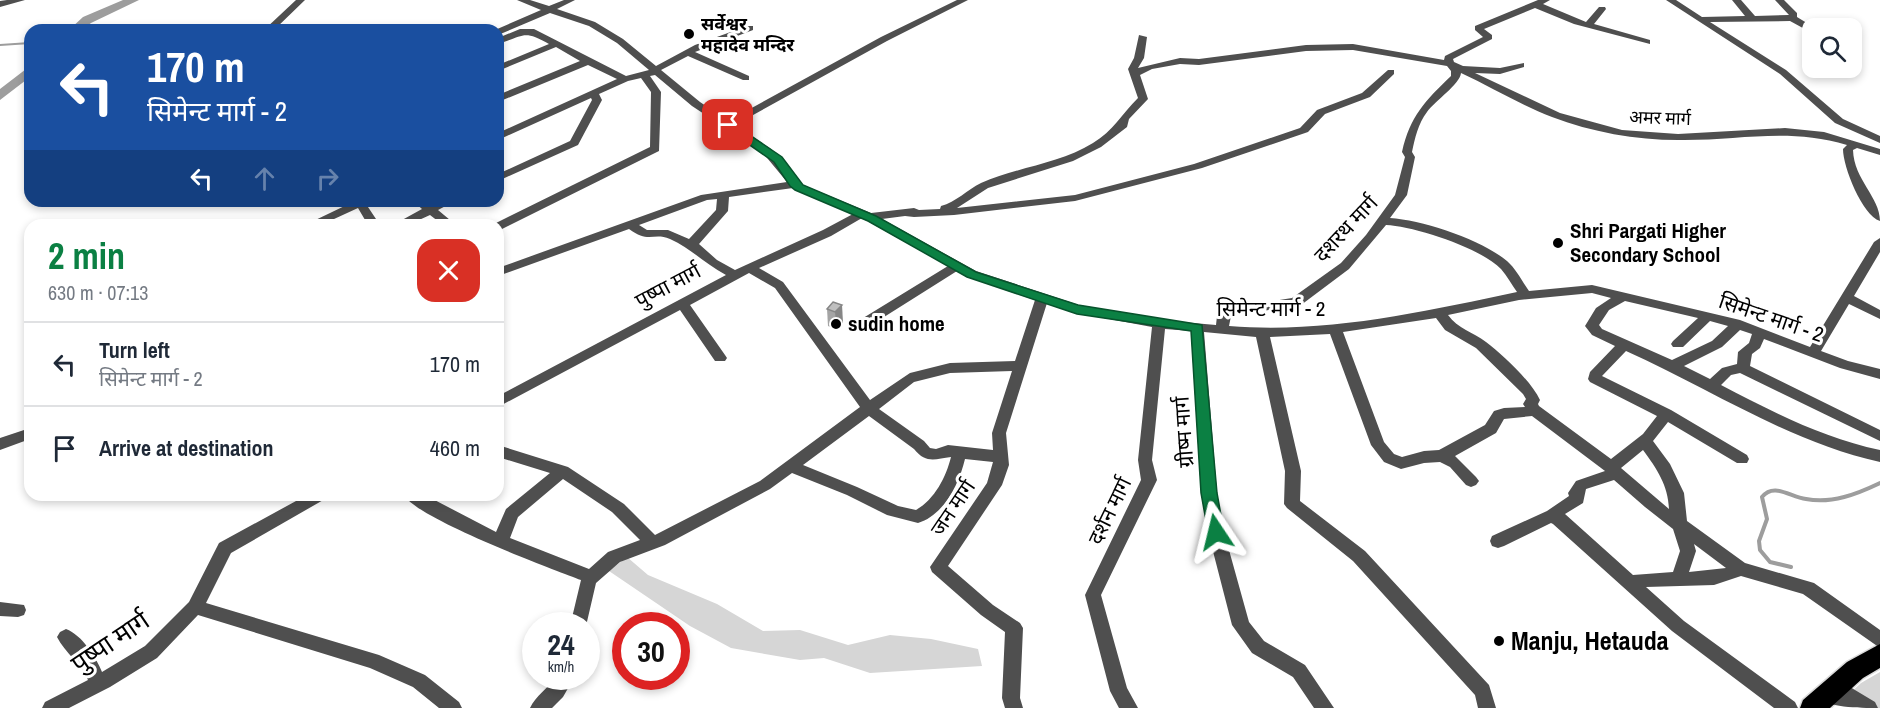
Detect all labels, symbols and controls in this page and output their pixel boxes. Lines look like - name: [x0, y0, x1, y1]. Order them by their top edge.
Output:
- place label: सर्वेश्वर महादेव मन्दिर: [701, 11, 795, 57]
- map controls: [1802, 18, 1862, 78]
- button: search: [1802, 18, 1862, 78]
- marker: सर्वेश्वर महादेव मन्दिर: [682, 27, 696, 41]
- text: 170 m: [147, 39, 245, 95]
- icon: left: [48, 48, 126, 126]
- text: सिमेन्ट मार्ग - 2: [147, 93, 287, 129]
- pin: [702, 99, 753, 150]
- street label: अमर मार्ग: [1629, 104, 1692, 131]
- icon: arrive: [711, 108, 744, 141]
- icon: left: [185, 162, 218, 195]
- icon: ahead: [248, 162, 281, 195]
- icon: right: [311, 162, 344, 195]
- street label: दशरथ मार्ग: [1307, 188, 1385, 269]
- place label: Shri Pargati Higher Secondary School: [1570, 216, 1726, 269]
- text: 2 min: [48, 232, 125, 280]
- marker: Shri Pargati Higher Secondary School: [1551, 236, 1565, 250]
- button: close: [417, 239, 480, 302]
- street label: पुष्पा मार्ग: [630, 256, 707, 315]
- text: 630 m · 07:13: [48, 279, 148, 306]
- street label: सिमेन्ट मार्ग - 2: [1715, 286, 1827, 349]
- street label: सिमेन्ट मार्ग - 2: [1217, 294, 1325, 323]
- place label: sudin home: [848, 309, 945, 338]
- marker: sudin home: [829, 317, 843, 331]
- text: Turn left: [99, 335, 170, 365]
- icon: left: [48, 348, 81, 381]
- text: 170 m: [430, 349, 480, 379]
- text: सिमेन्ट मार्ग - 2: [99, 365, 203, 392]
- street label: ग्रीष्म मार्ग: [1166, 394, 1200, 469]
- icon: arrive: [48, 432, 81, 465]
- text: Arrive at destination: [99, 433, 273, 463]
- text: 460 m: [430, 433, 480, 463]
- street label: दर्शन मार्ग: [1081, 471, 1139, 549]
- street label: जन मार्ग: [923, 473, 983, 541]
- position arrow: [1184, 500, 1248, 564]
- street label: पुष्पा मार्ग: [64, 602, 157, 681]
- speed limit sign: 30: [612, 612, 690, 690]
- place label: Manju, Hetauda: [1511, 623, 1669, 658]
- text: 24: [547, 624, 575, 664]
- marker: Manju, Hetauda: [1492, 634, 1506, 648]
- text: km/h: [548, 656, 574, 677]

